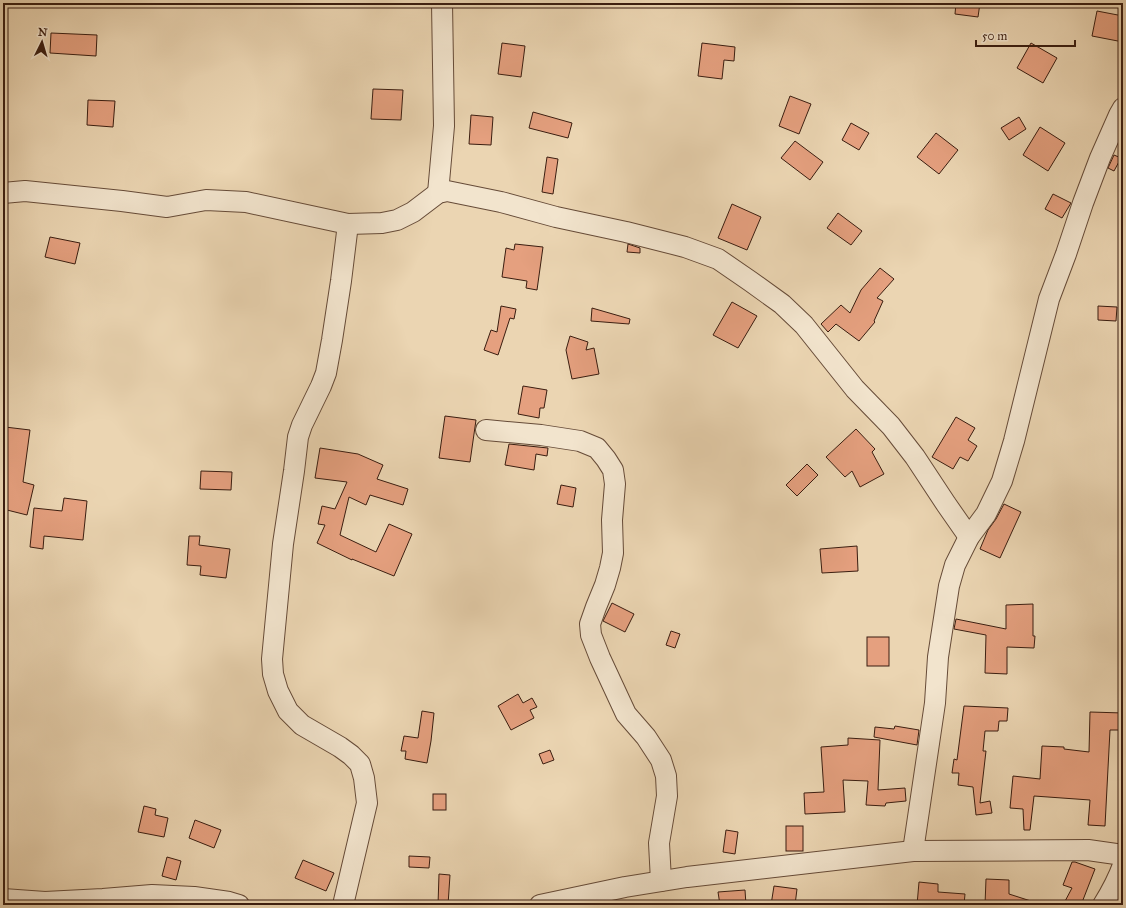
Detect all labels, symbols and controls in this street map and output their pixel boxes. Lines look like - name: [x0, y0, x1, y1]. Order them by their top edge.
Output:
- north arrow: [22, 22, 62, 62]
- scale bar: [976, 22, 1075, 48]
- text: N: [38, 26, 49, 39]
- text: 50 m: [982, 29, 1007, 43]

